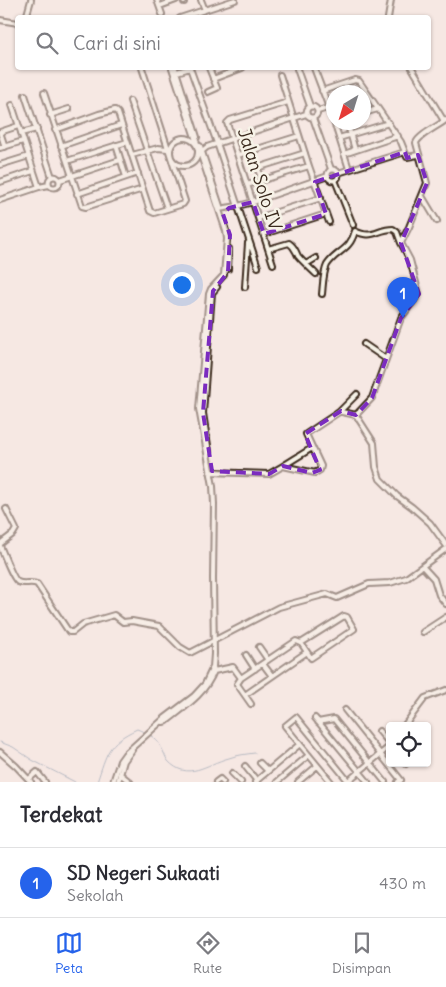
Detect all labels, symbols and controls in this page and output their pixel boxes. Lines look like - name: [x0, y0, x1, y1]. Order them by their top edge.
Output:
- search box: [15, 15, 431, 70]
- icon: search: [33, 29, 61, 57]
- text: Cari di sini: [73, 31, 161, 55]
- north arrow: [326, 85, 371, 130]
- street label: Jalan Solo IV: [233, 125, 287, 233]
- your location: [169, 272, 195, 298]
- pin: 1: [387, 277, 419, 318]
- map controls: [386, 722, 431, 767]
- button: locate: [386, 722, 431, 767]
- text: Terdekat: [20, 801, 102, 828]
- text: SD Negeri Sukaati: [67, 861, 220, 885]
- text: 1: [33, 873, 39, 893]
- text: 430 m: [379, 873, 426, 893]
- text: Sekolah: [67, 885, 124, 905]
- tab: Peta: [55, 929, 83, 977]
- tab: Rute: [193, 929, 222, 977]
- tab: Disimpan: [332, 929, 391, 977]

